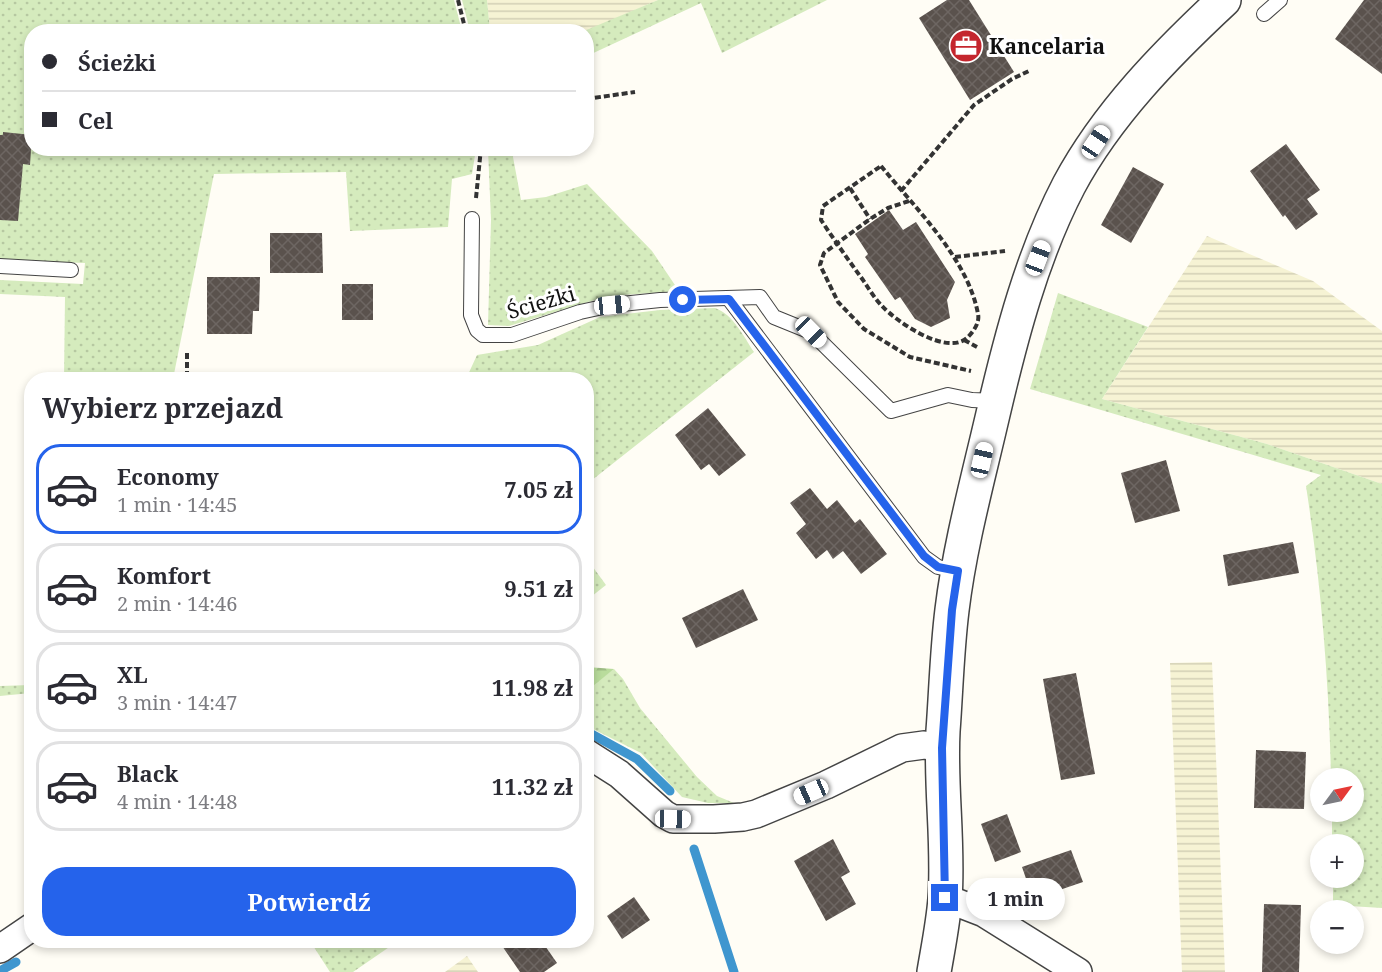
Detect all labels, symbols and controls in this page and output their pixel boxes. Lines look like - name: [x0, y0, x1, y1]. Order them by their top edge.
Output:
- office icon: Kancelaria: [948, 28, 984, 64]
- place label: Kancelaria: [989, 32, 1105, 60]
- text: Ścieżki: [78, 47, 156, 77]
- text: Cel: [78, 105, 113, 135]
- car: [1078, 122, 1114, 162]
- car: [1023, 238, 1053, 278]
- street label: Ścieżki: [504, 279, 579, 325]
- route start: [669, 286, 696, 313]
- car: [593, 294, 631, 316]
- car: [792, 313, 830, 351]
- text: Wybierz przejazd: [42, 389, 283, 426]
- car: [969, 440, 995, 480]
- text: Economy: [117, 461, 219, 491]
- icon: car: [45, 462, 99, 516]
- text: 7.05 zł: [504, 474, 573, 504]
- text: 1 min · 14:45: [117, 491, 237, 518]
- text: Komfort: [117, 560, 211, 590]
- icon: car: [45, 561, 99, 615]
- text: 9.51 zł: [504, 573, 573, 603]
- text: 2 min · 14:46: [117, 590, 237, 617]
- text: XL: [117, 659, 148, 689]
- icon: car: [45, 660, 99, 714]
- text: 11.98 zł: [492, 672, 573, 702]
- text: 3 min · 14:47: [117, 689, 237, 716]
- text: Black: [117, 758, 178, 788]
- icon: car: [45, 759, 99, 813]
- north arrow: [1310, 768, 1364, 822]
- map controls: [1310, 768, 1364, 954]
- text: 11.32 zł: [492, 771, 573, 801]
- car: [791, 776, 831, 808]
- text: 4 min · 14:48: [117, 788, 237, 815]
- car: [655, 810, 691, 828]
- button: +: [1310, 834, 1364, 888]
- button: Potwierdź: [42, 867, 576, 936]
- callout: 1 min: [966, 877, 1065, 919]
- route end: [931, 884, 958, 911]
- text: 1 min: [987, 885, 1044, 912]
- button: −: [1310, 900, 1364, 954]

